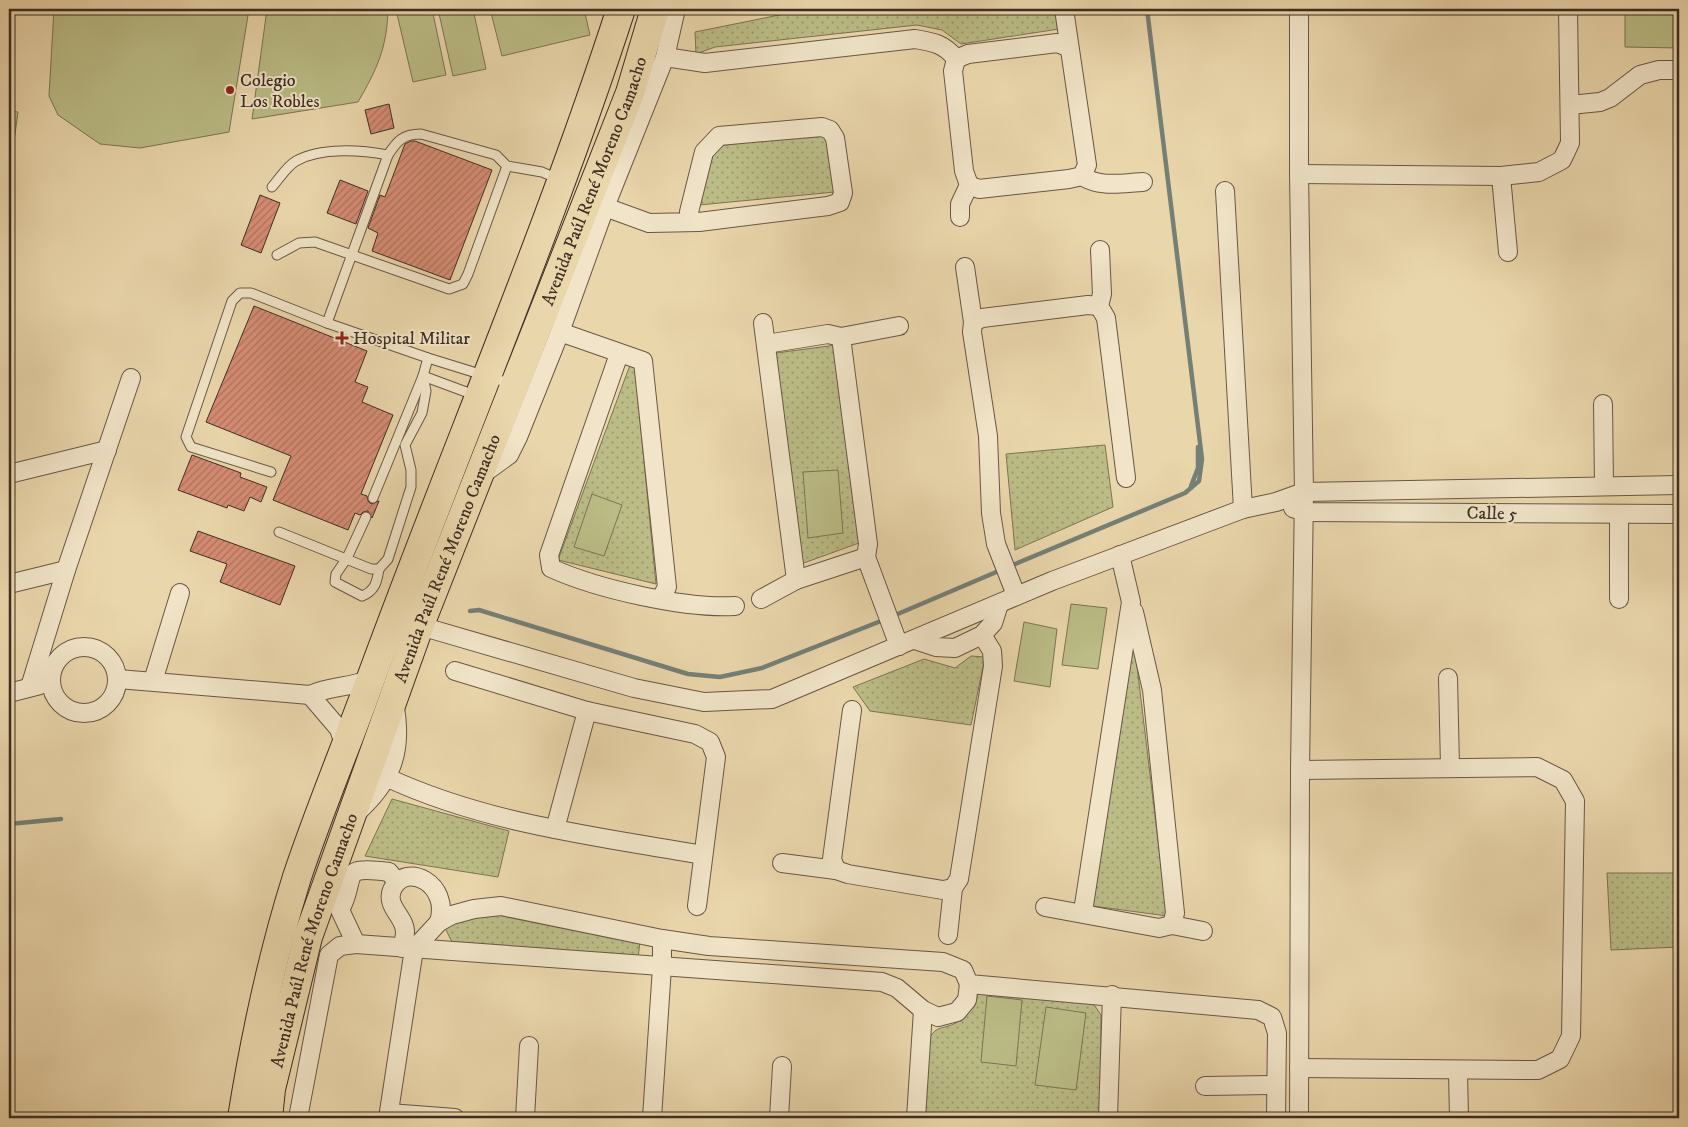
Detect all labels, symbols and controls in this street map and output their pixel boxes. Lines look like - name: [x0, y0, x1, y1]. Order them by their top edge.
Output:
- street label: Avenida Paúl René Moreno Camacho: [537, 54, 652, 309]
- place label: Colegio Los Robles: [240, 70, 319, 113]
- marker: Colegio Los Robles: [224, 84, 236, 96]
- place label: Hospital Militar: [353, 328, 470, 350]
- marker: Hospital Militar: [335, 331, 349, 345]
- street label: Avenida Paúl René Moreno Camacho: [390, 431, 506, 686]
- street label: Calle 5: [1466, 503, 1518, 525]
- street label: Avenida Paúl René Moreno Camacho: [267, 810, 363, 1070]

